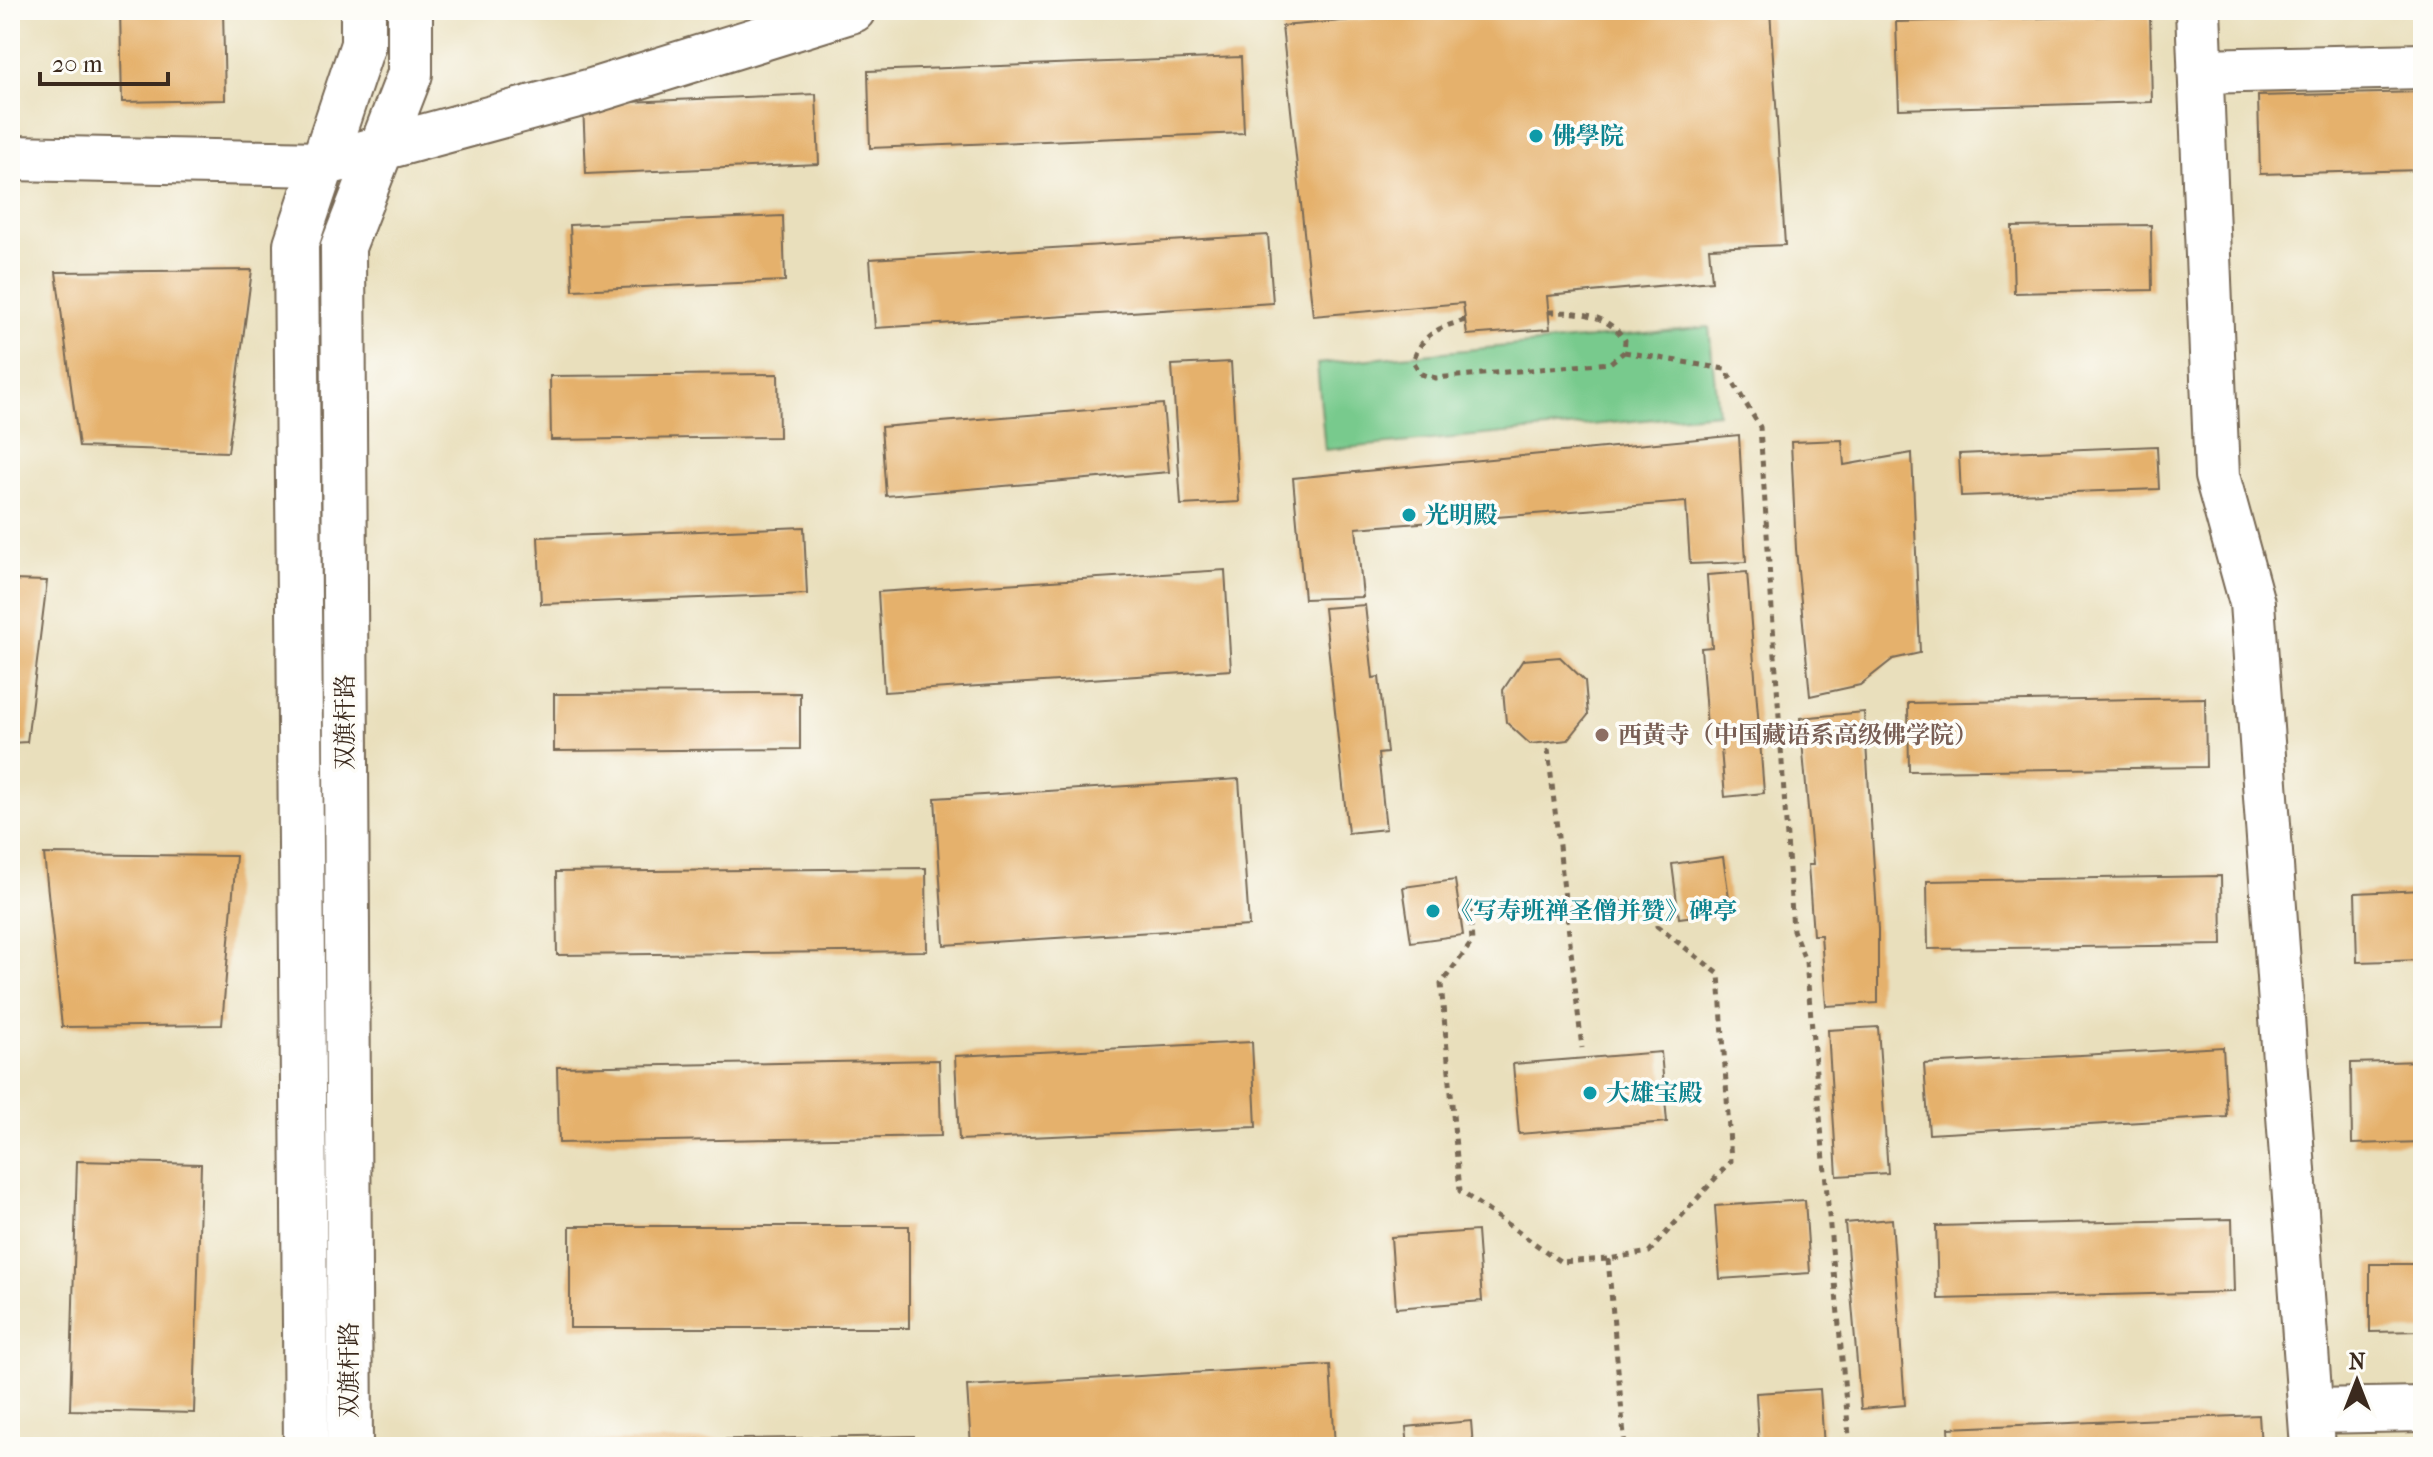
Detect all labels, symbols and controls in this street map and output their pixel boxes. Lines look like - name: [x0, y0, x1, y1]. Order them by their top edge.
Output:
- scale bar: [40, 36, 168, 86]
- text: 20 m: [52, 50, 103, 78]
- place label: 佛學院: [1552, 122, 1624, 150]
- marker: 佛學院: [1527, 127, 1545, 145]
- place label: 光明殿: [1425, 501, 1498, 529]
- marker: 光明殿: [1400, 506, 1418, 524]
- street label: 双旗杆路: [331, 674, 359, 770]
- place label: 西黃寺（中国藏语系高级佛学院）: [1618, 721, 1978, 749]
- marker: 西黃寺（中国藏语系高级佛学院）: [1593, 726, 1611, 744]
- place label: 《写寿班禅圣僧并赞》碑亭: [1449, 897, 1737, 925]
- marker: 《写寿班禅圣僧并赞》碑亭: [1424, 902, 1442, 920]
- place label: 大雄宝殿: [1606, 1079, 1703, 1107]
- marker: 大雄宝殿: [1581, 1084, 1599, 1102]
- street label: 双旗杆路: [335, 1322, 363, 1418]
- north arrow: [2317, 1341, 2397, 1421]
- text: N: [2349, 1349, 2366, 1375]

